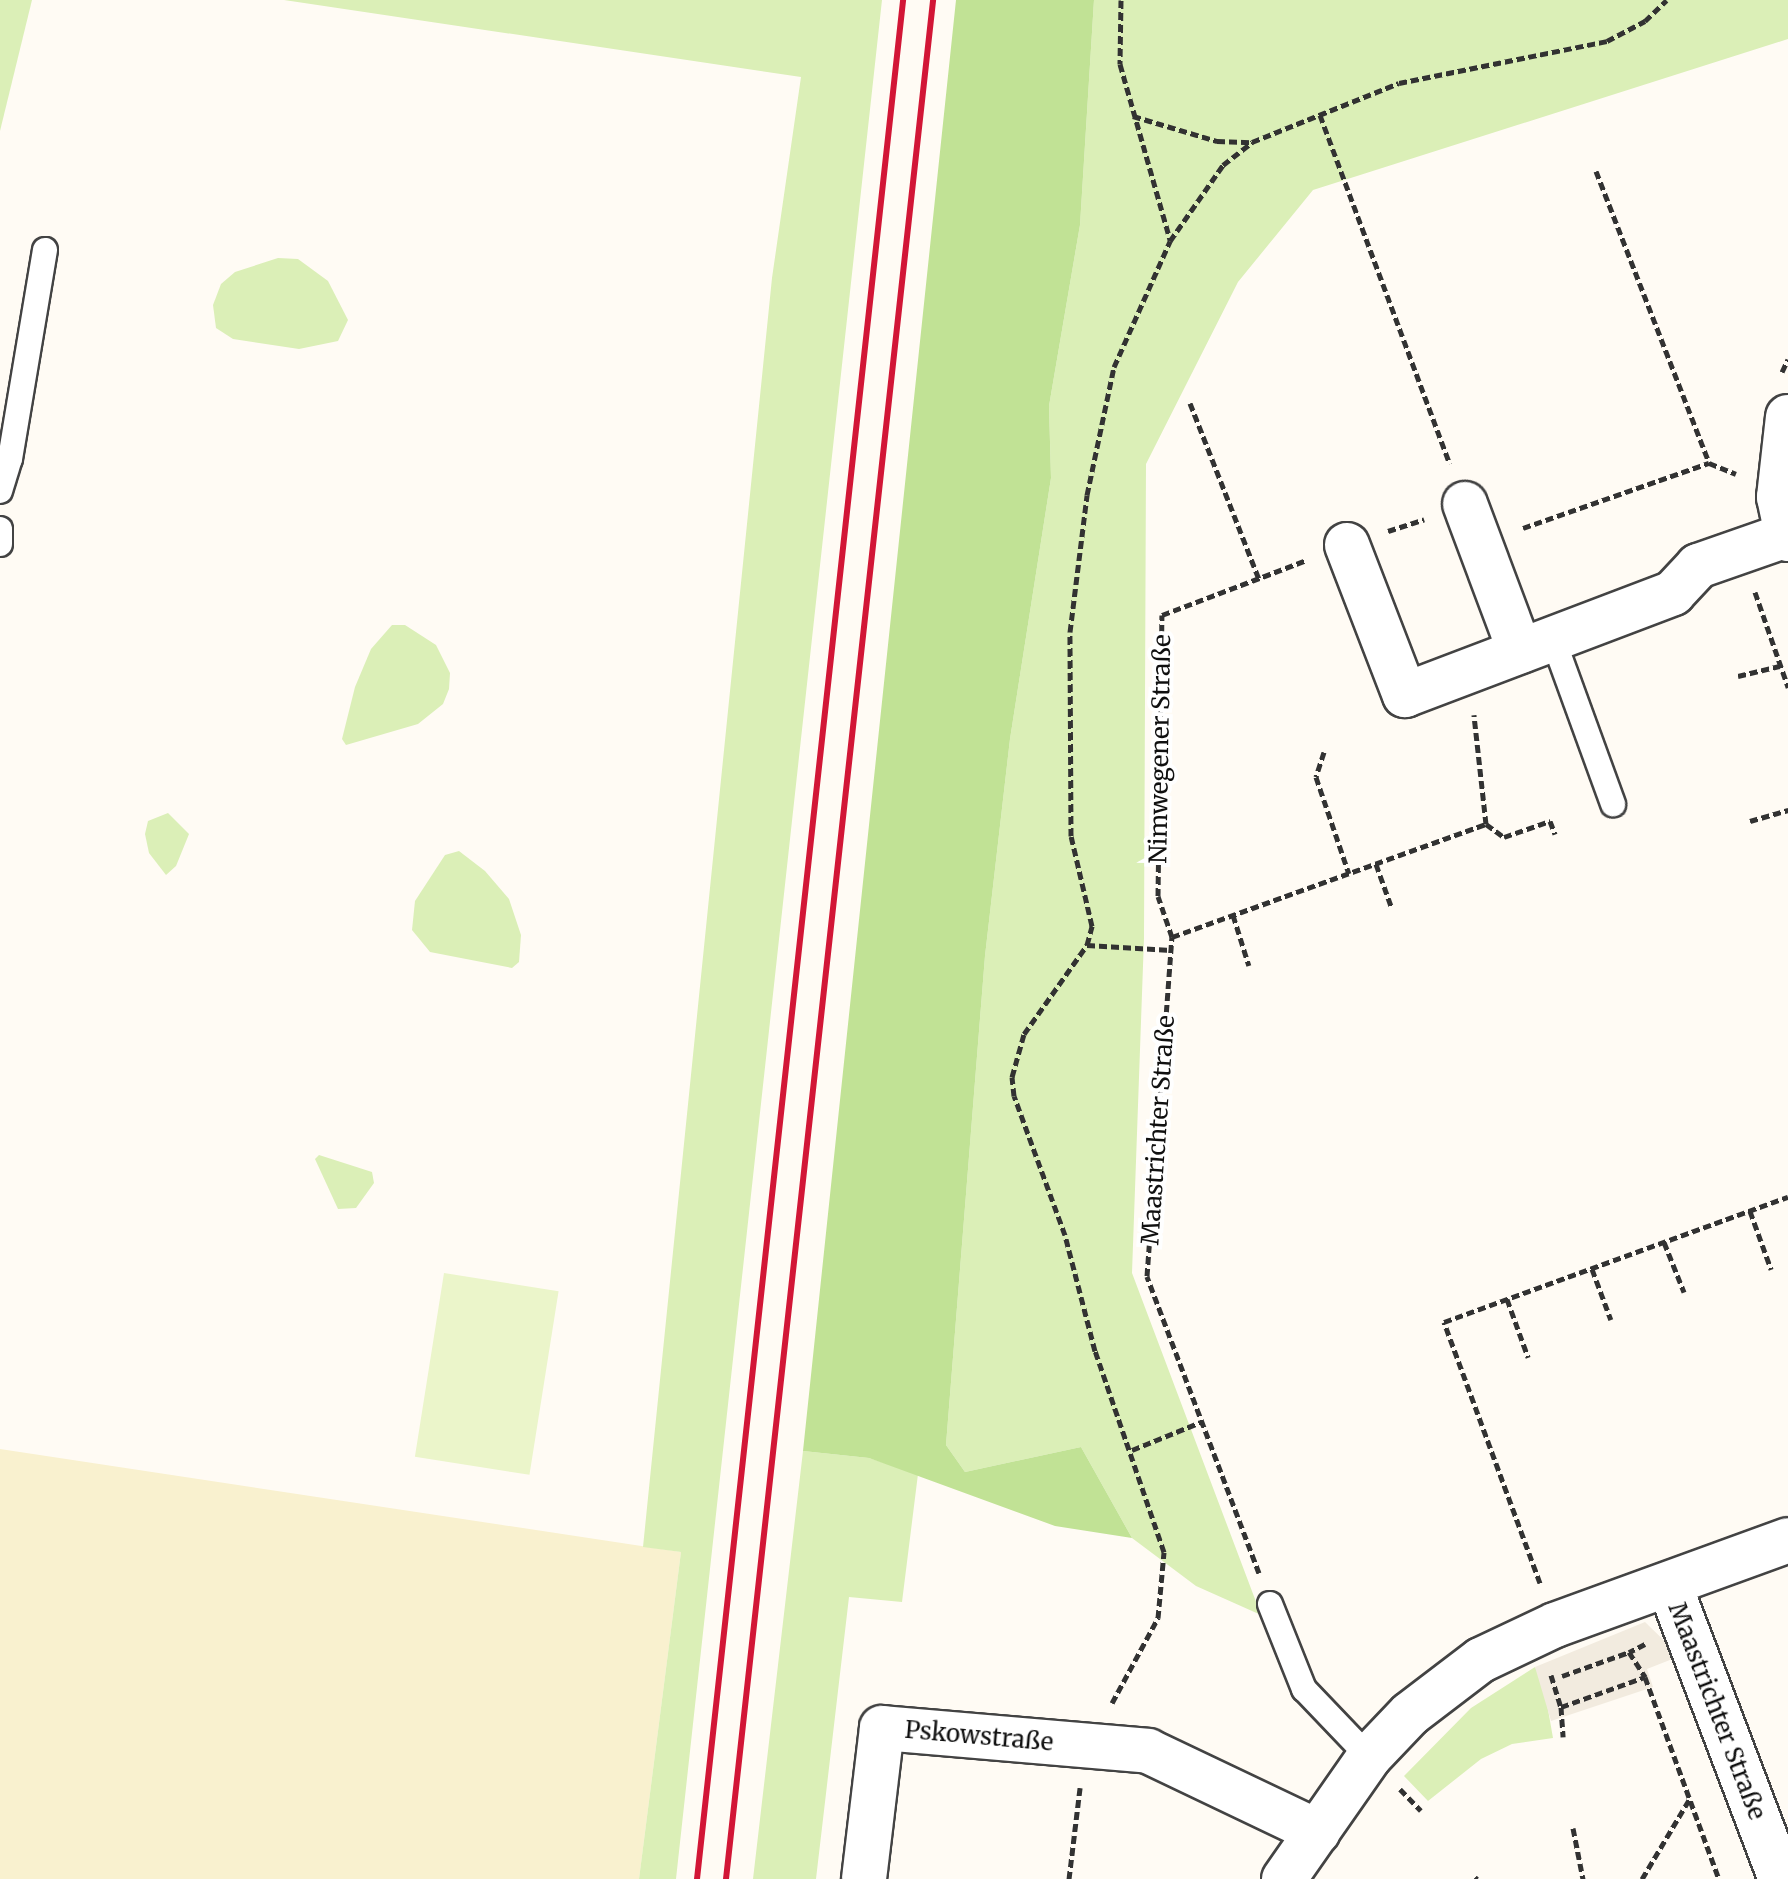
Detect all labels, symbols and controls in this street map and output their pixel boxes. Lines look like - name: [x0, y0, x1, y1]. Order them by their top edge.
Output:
- street label: Nimwegener Straße: [1144, 634, 1176, 864]
- street label: Maastrichter Straße: [1136, 1014, 1180, 1246]
- street label: Maastrichter Straße: [1662, 1598, 1772, 1824]
- street label: Pskowstraße: [904, 1715, 1054, 1757]

